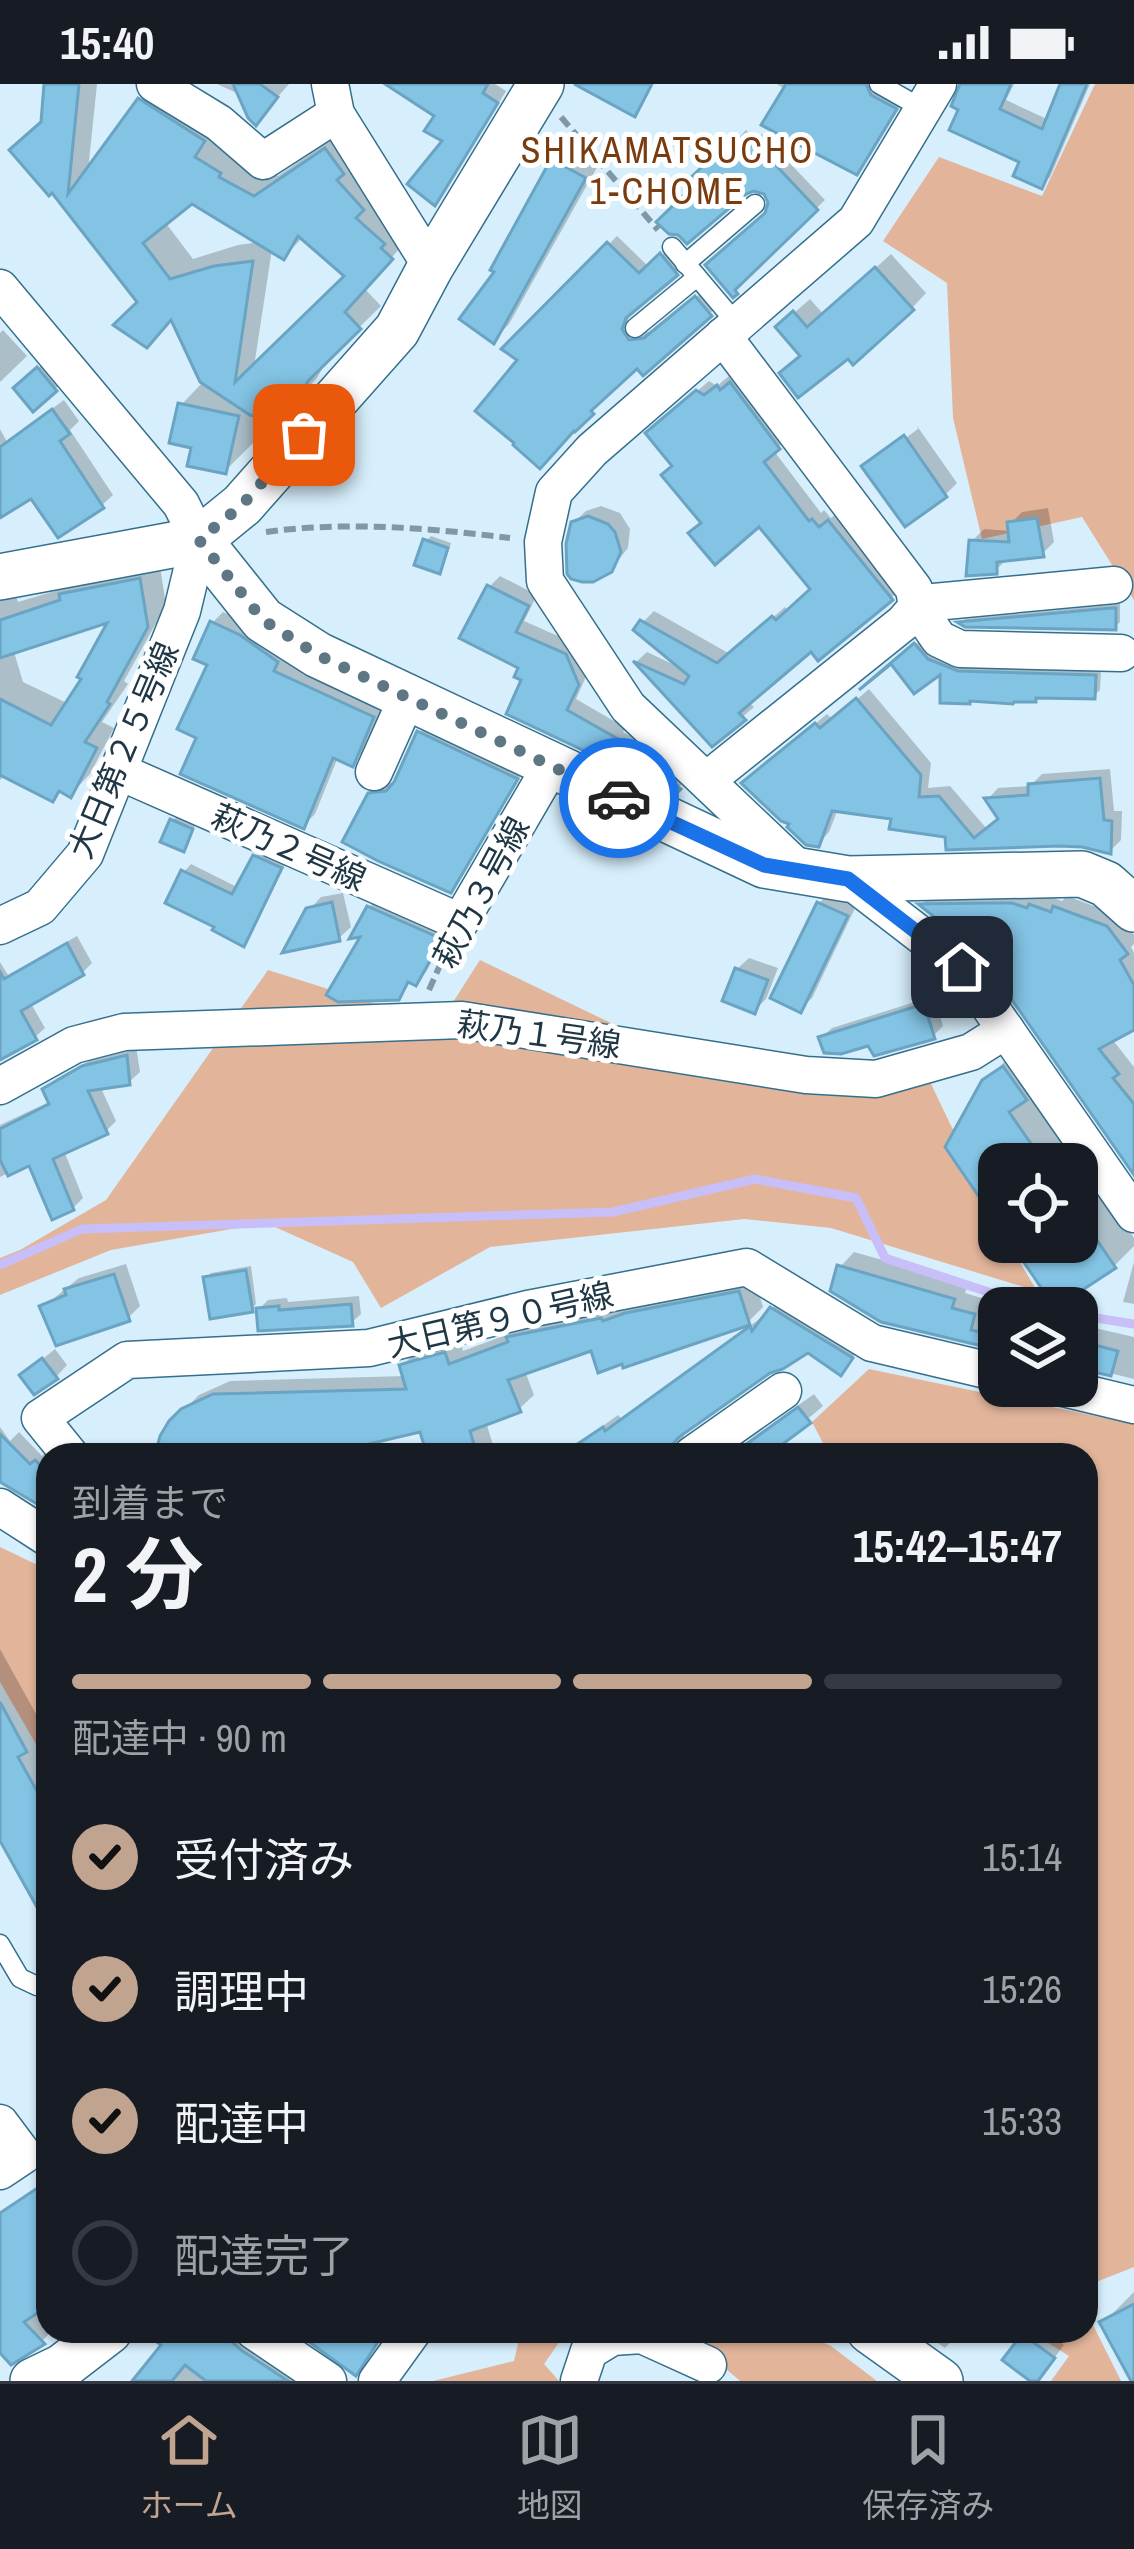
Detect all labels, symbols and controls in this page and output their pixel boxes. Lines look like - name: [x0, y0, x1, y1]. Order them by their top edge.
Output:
- text: 15:40: [60, 12, 154, 73]
- district label: SHIKAMATSUCHO 1-CHOME: [521, 126, 815, 215]
- pin: [253, 384, 355, 486]
- icon: bag: [271, 402, 337, 468]
- street label: 大日第２５号線: [58, 635, 188, 865]
- courier: [559, 738, 679, 858]
- icon: car: [586, 765, 652, 831]
- street label: 萩乃２号線: [205, 793, 373, 901]
- street label: 萩乃３号線: [423, 809, 539, 975]
- pin: [911, 916, 1013, 1018]
- icon: home: [929, 934, 995, 1000]
- street label: 萩乃１号線: [454, 1001, 624, 1067]
- map controls: [978, 1143, 1098, 1407]
- button: locate: [978, 1143, 1098, 1263]
- street label: 大日第９０号線: [383, 1272, 617, 1366]
- button: layers: [978, 1287, 1098, 1407]
- text: 到着まで: [72, 1477, 228, 1529]
- text: 15:42–15:47: [853, 1515, 1062, 1576]
- text: 2 分: [72, 1521, 203, 1626]
- text: 配達中 · 90 m: [72, 1712, 287, 1764]
- icon: check: [72, 1824, 138, 1890]
- text: 受付済み: [174, 1829, 354, 1890]
- text: 15:14: [982, 1831, 1062, 1883]
- icon: check: [72, 1956, 138, 2022]
- text: 調理中: [174, 1961, 309, 2022]
- text: 15:26: [982, 1963, 1062, 2015]
- icon: check: [72, 2088, 138, 2154]
- text: 配達中: [174, 2093, 309, 2154]
- text: 15:33: [982, 2095, 1062, 2147]
- text: 配達完了: [174, 2225, 354, 2286]
- tab: ホーム: [140, 2407, 238, 2527]
- tab: 地図: [517, 2407, 583, 2527]
- tab: 保存済み: [862, 2407, 994, 2527]

